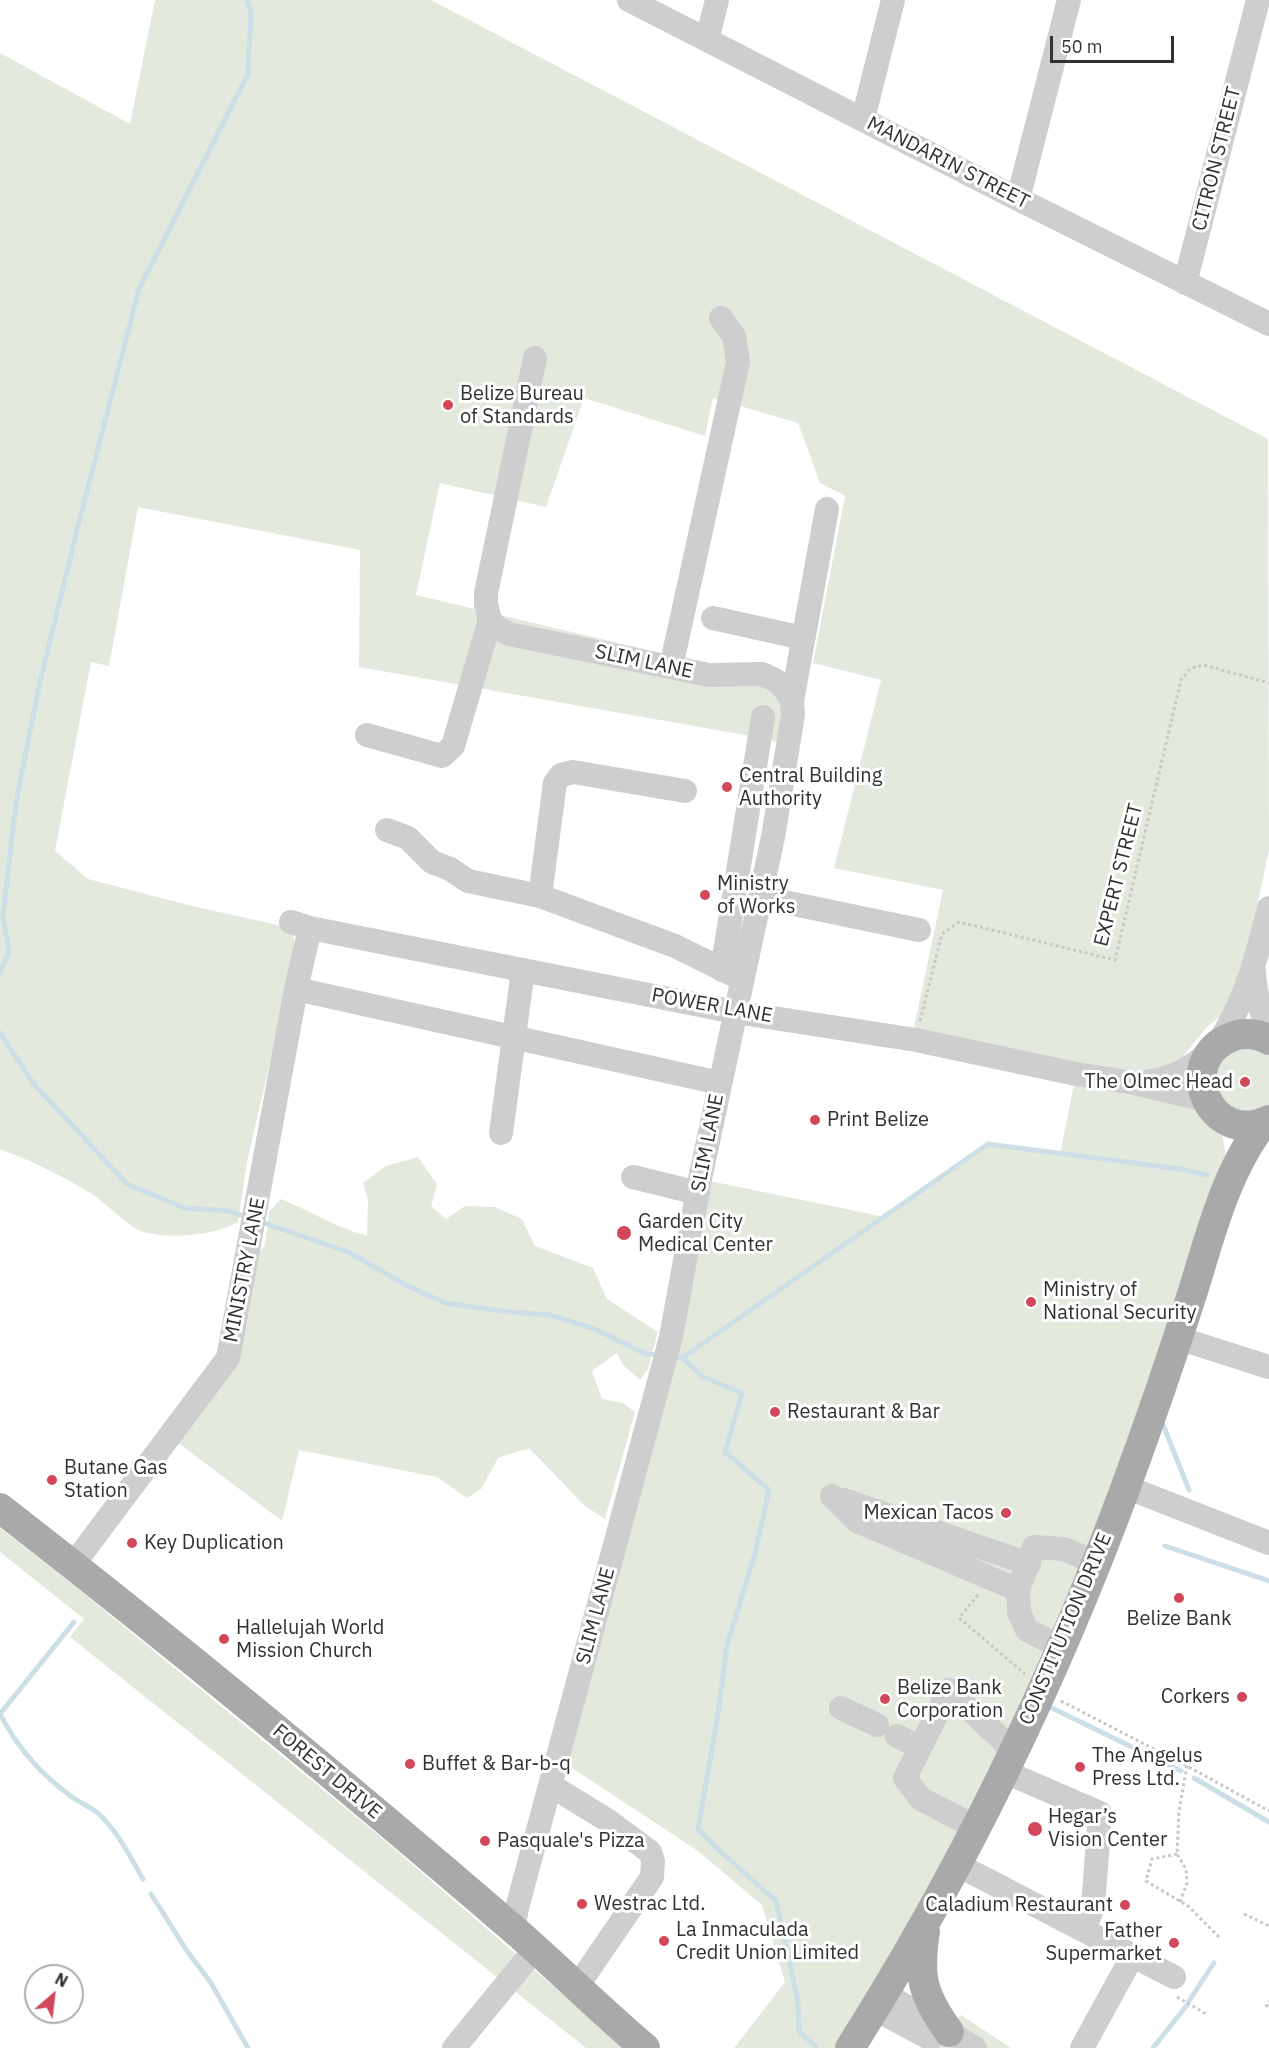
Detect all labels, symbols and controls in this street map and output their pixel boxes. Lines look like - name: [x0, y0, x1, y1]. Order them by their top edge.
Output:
- scale bar: [1053, 24, 1178, 62]
- text: 50 m: [1061, 35, 1103, 58]
- street label: CITRON STREET: [1187, 84, 1247, 234]
- street label: MANDARIN STREET: [863, 112, 1033, 214]
- place label: Belize Bureau of Standards: [460, 382, 584, 429]
- marker: Belize Bureau of Standards: [441, 398, 455, 412]
- street label: SLIM LANE: [593, 640, 695, 684]
- place label: Central Building Authority: [739, 764, 882, 811]
- marker: Central Building Authority: [720, 780, 734, 794]
- street label: EXPERT STREET: [1090, 801, 1148, 949]
- place label: Ministry of Works: [717, 872, 795, 919]
- marker: Ministry of Works: [698, 888, 712, 902]
- street label: POWER LANE: [650, 984, 774, 1028]
- place label: The Olmec Head: [1084, 1070, 1233, 1094]
- marker: The Olmec Head: [1238, 1075, 1252, 1089]
- street label: SLIM LANE: [687, 1092, 729, 1194]
- place label: Print Belize: [827, 1108, 929, 1132]
- marker: Print Belize: [808, 1113, 822, 1127]
- street label: MINISTRY LANE: [219, 1196, 271, 1344]
- place label: Garden City Medical Center: [638, 1210, 773, 1257]
- marker: Garden City Medical Center: [615, 1224, 633, 1242]
- place label: Ministry of National Security: [1043, 1278, 1197, 1325]
- marker: Ministry of National Security: [1024, 1295, 1038, 1309]
- place label: Restaurant & Bar: [787, 1400, 940, 1424]
- marker: Restaurant & Bar: [768, 1405, 782, 1419]
- place label: Butane Gas Station: [64, 1456, 167, 1503]
- marker: Butane Gas Station: [45, 1473, 59, 1487]
- place label: Mexican Tacos: [863, 1501, 994, 1525]
- marker: Mexican Tacos: [999, 1506, 1013, 1520]
- street label: CONSTITUTION DRIVE: [1015, 1529, 1117, 1729]
- place label: Key Duplication: [144, 1531, 284, 1555]
- marker: Key Duplication: [125, 1536, 139, 1550]
- street label: SLIM LANE: [572, 1565, 620, 1667]
- marker: Belize Bank: [1172, 1591, 1186, 1605]
- place label: Belize Bank: [1127, 1607, 1231, 1631]
- place label: Hallelujah World Mission Church: [236, 1616, 384, 1663]
- marker: Hallelujah World Mission Church: [217, 1632, 231, 1646]
- place label: Belize Bank Corporation: [897, 1676, 1003, 1723]
- place label: Corkers: [1161, 1685, 1230, 1709]
- marker: Corkers: [1235, 1690, 1249, 1704]
- marker: Belize Bank Corporation: [878, 1692, 892, 1706]
- street label: FOREST DRIVE: [268, 1719, 386, 1825]
- place label: The Angelus Press Ltd.: [1092, 1744, 1203, 1791]
- place label: Buffet & Bar-b-q: [422, 1752, 571, 1776]
- marker: Buffet & Bar-b-q: [403, 1757, 417, 1771]
- marker: The Angelus Press Ltd.: [1073, 1760, 1087, 1774]
- place label: Hegar’s Vision Center: [1048, 1805, 1167, 1852]
- marker: Hegar’s Vision Center: [1026, 1820, 1044, 1838]
- place label: Pasquale's Pizza: [497, 1829, 645, 1853]
- marker: Pasquale's Pizza: [478, 1834, 492, 1848]
- place label: Westrac Ltd.: [594, 1892, 706, 1916]
- place label: Caladium Restaurant: [925, 1893, 1113, 1917]
- marker: Westrac Ltd.: [575, 1897, 589, 1911]
- marker: Caladium Restaurant: [1118, 1898, 1132, 1912]
- place label: La Inmaculada Credit Union Limited: [676, 1918, 859, 1965]
- place label: Father Supermarket: [1045, 1919, 1162, 1966]
- marker: La Inmaculada Credit Union Limited: [657, 1934, 671, 1948]
- marker: Father Supermarket: [1167, 1936, 1181, 1950]
- north arrow: [24, 1964, 84, 2024]
- text: N: [52, 1968, 71, 1991]

